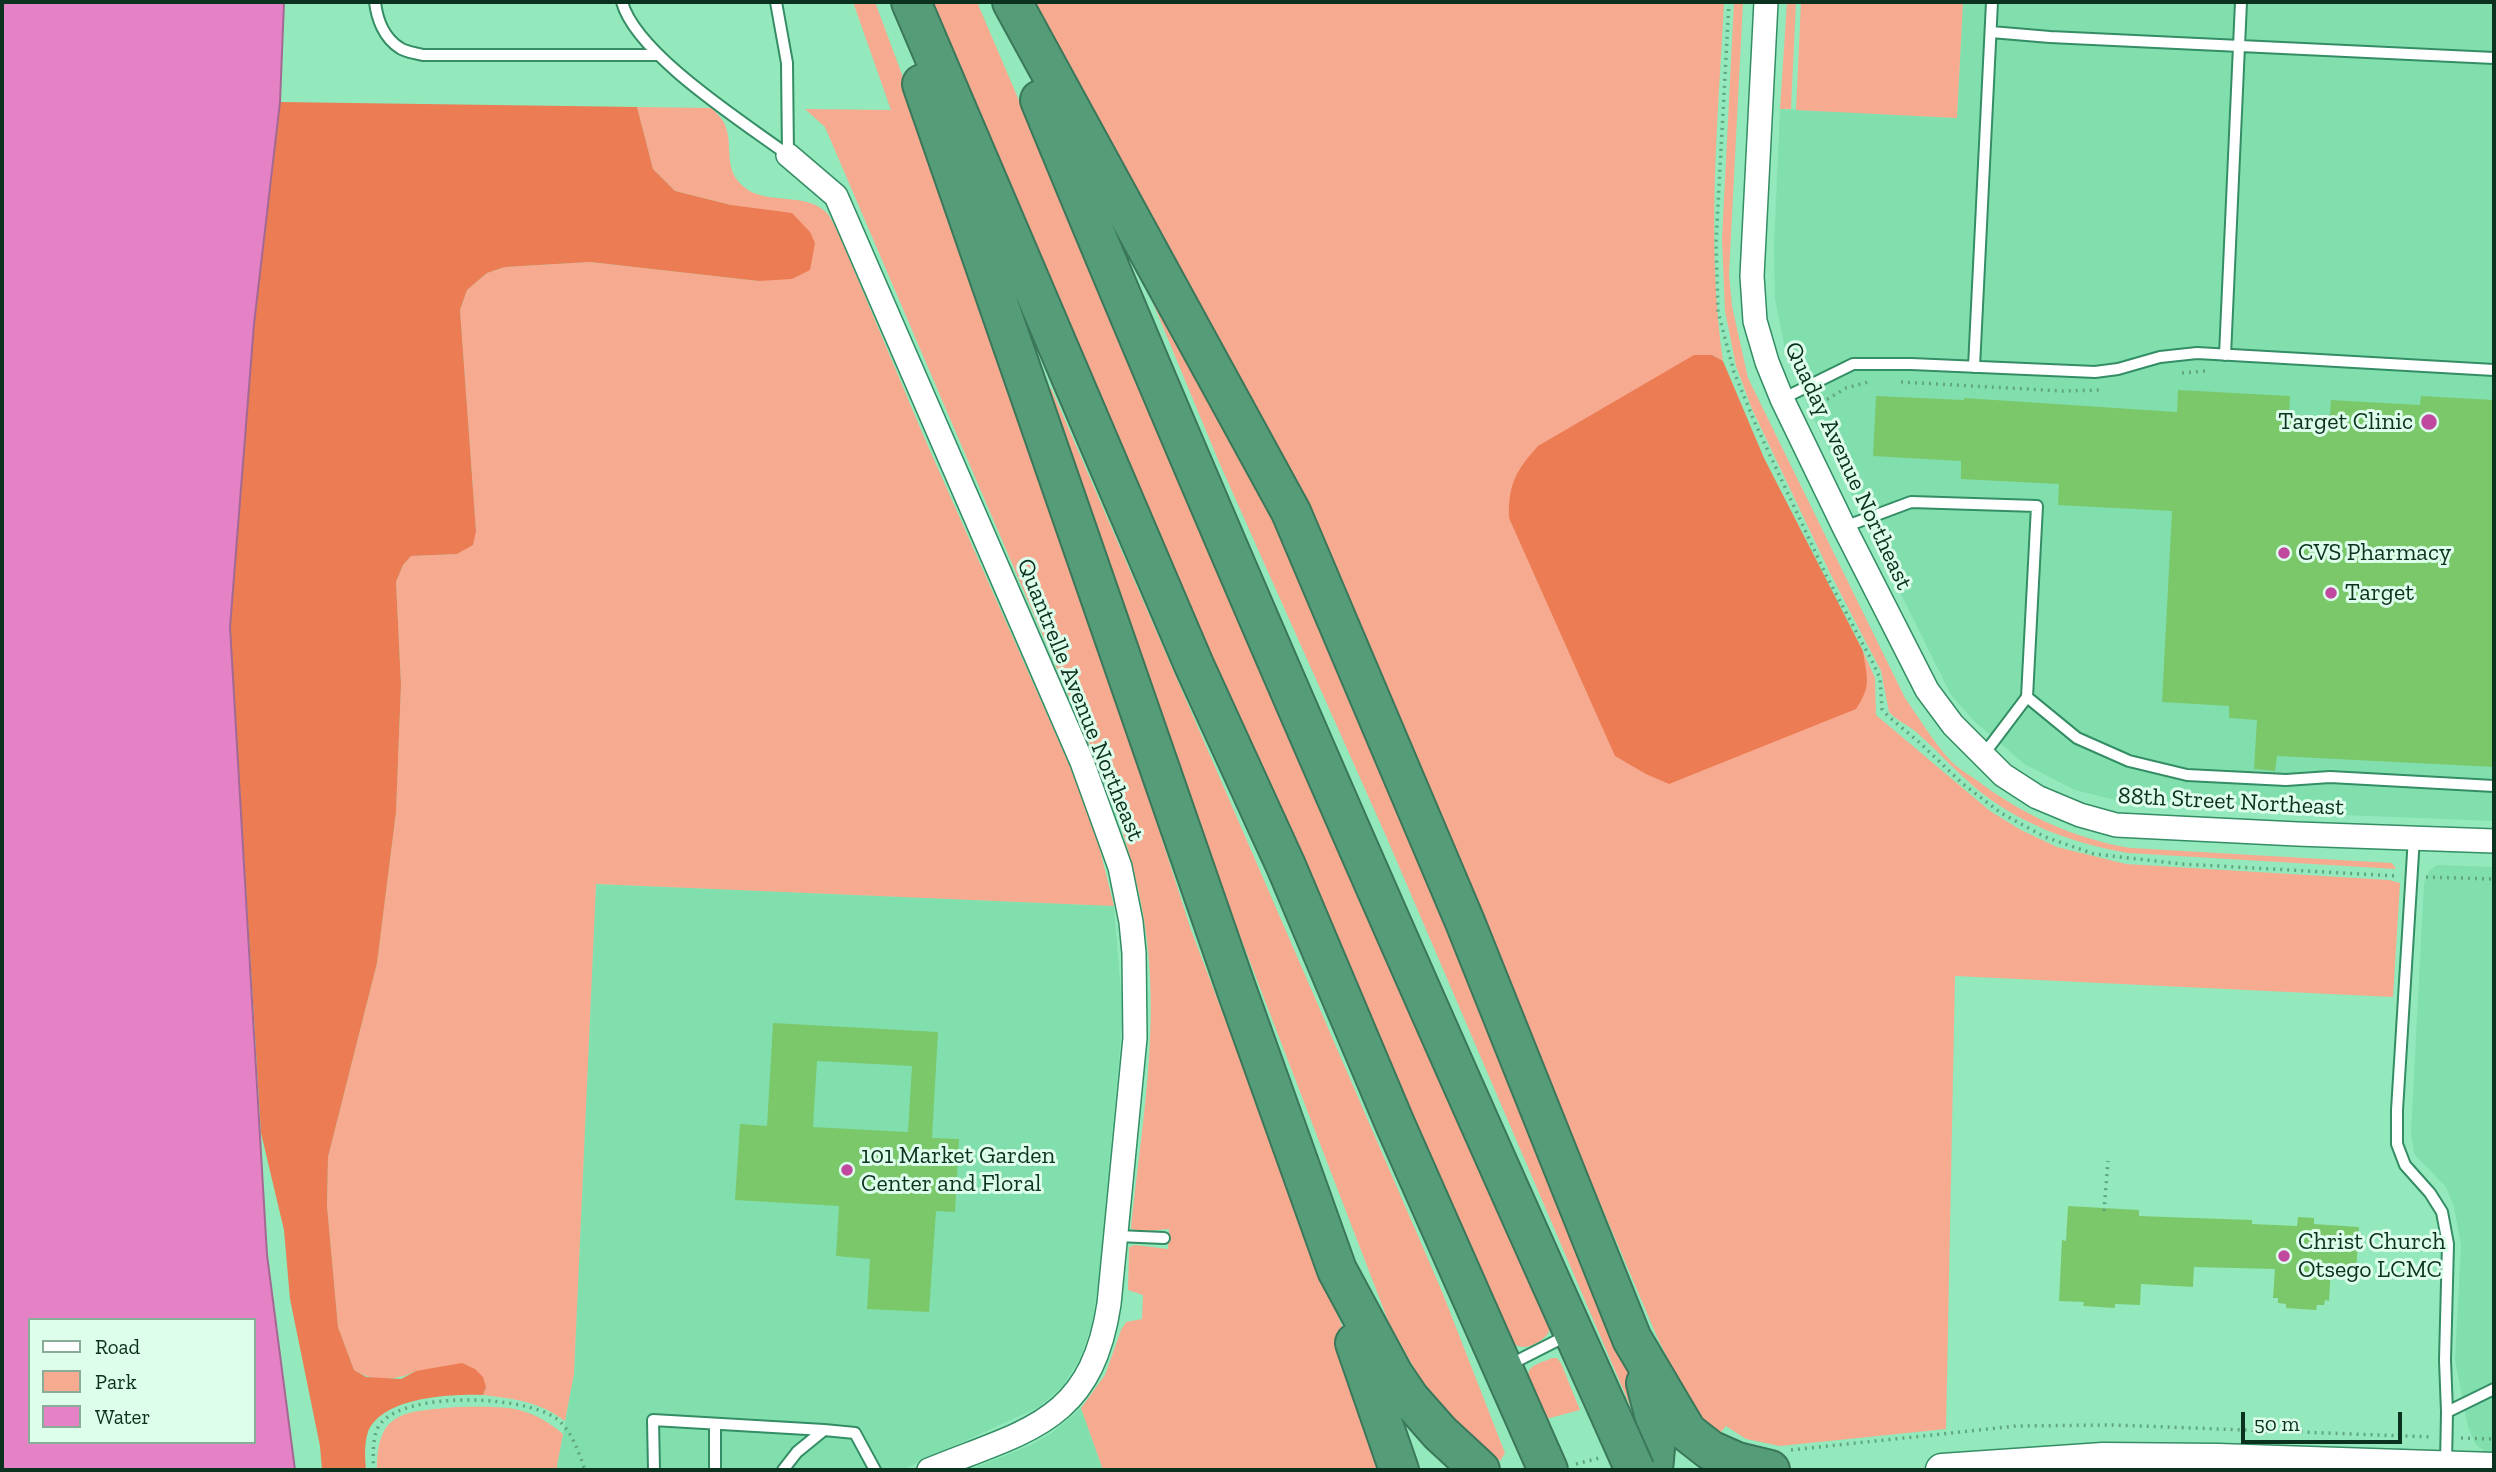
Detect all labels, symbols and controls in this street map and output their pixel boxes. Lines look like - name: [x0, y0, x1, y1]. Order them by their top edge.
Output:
- street label: Quaday Avenue Northeast: [1778, 337, 1918, 595]
- place label: Target Clinic: [2278, 408, 2413, 436]
- marker: Target Clinic: [2419, 412, 2439, 432]
- place label: CVS Pharmacy: [2298, 539, 2451, 567]
- marker: CVS Pharmacy: [2276, 545, 2292, 561]
- street label: Quantrelle Avenue Northeast: [1010, 555, 1150, 845]
- place label: Target: [2345, 579, 2414, 607]
- marker: Target: [2323, 585, 2339, 601]
- street label: 88th Street Northeast: [2117, 782, 2345, 822]
- place label: 101 Market Garden Center and Floral: [861, 1142, 1055, 1198]
- marker: 101 Market Garden Center and Floral: [839, 1162, 855, 1178]
- place label: Christ Church Otsego LCMC: [2298, 1228, 2446, 1284]
- marker: Christ Church Otsego LCMC: [2276, 1248, 2292, 1264]
- legend: [28, 1318, 256, 1444]
- text: Road: [95, 1334, 140, 1359]
- text: Park: [95, 1369, 137, 1394]
- scale bar: [2244, 1398, 2405, 1442]
- text: Water: [95, 1404, 150, 1429]
- text: 50 m: [2254, 1411, 2300, 1436]

